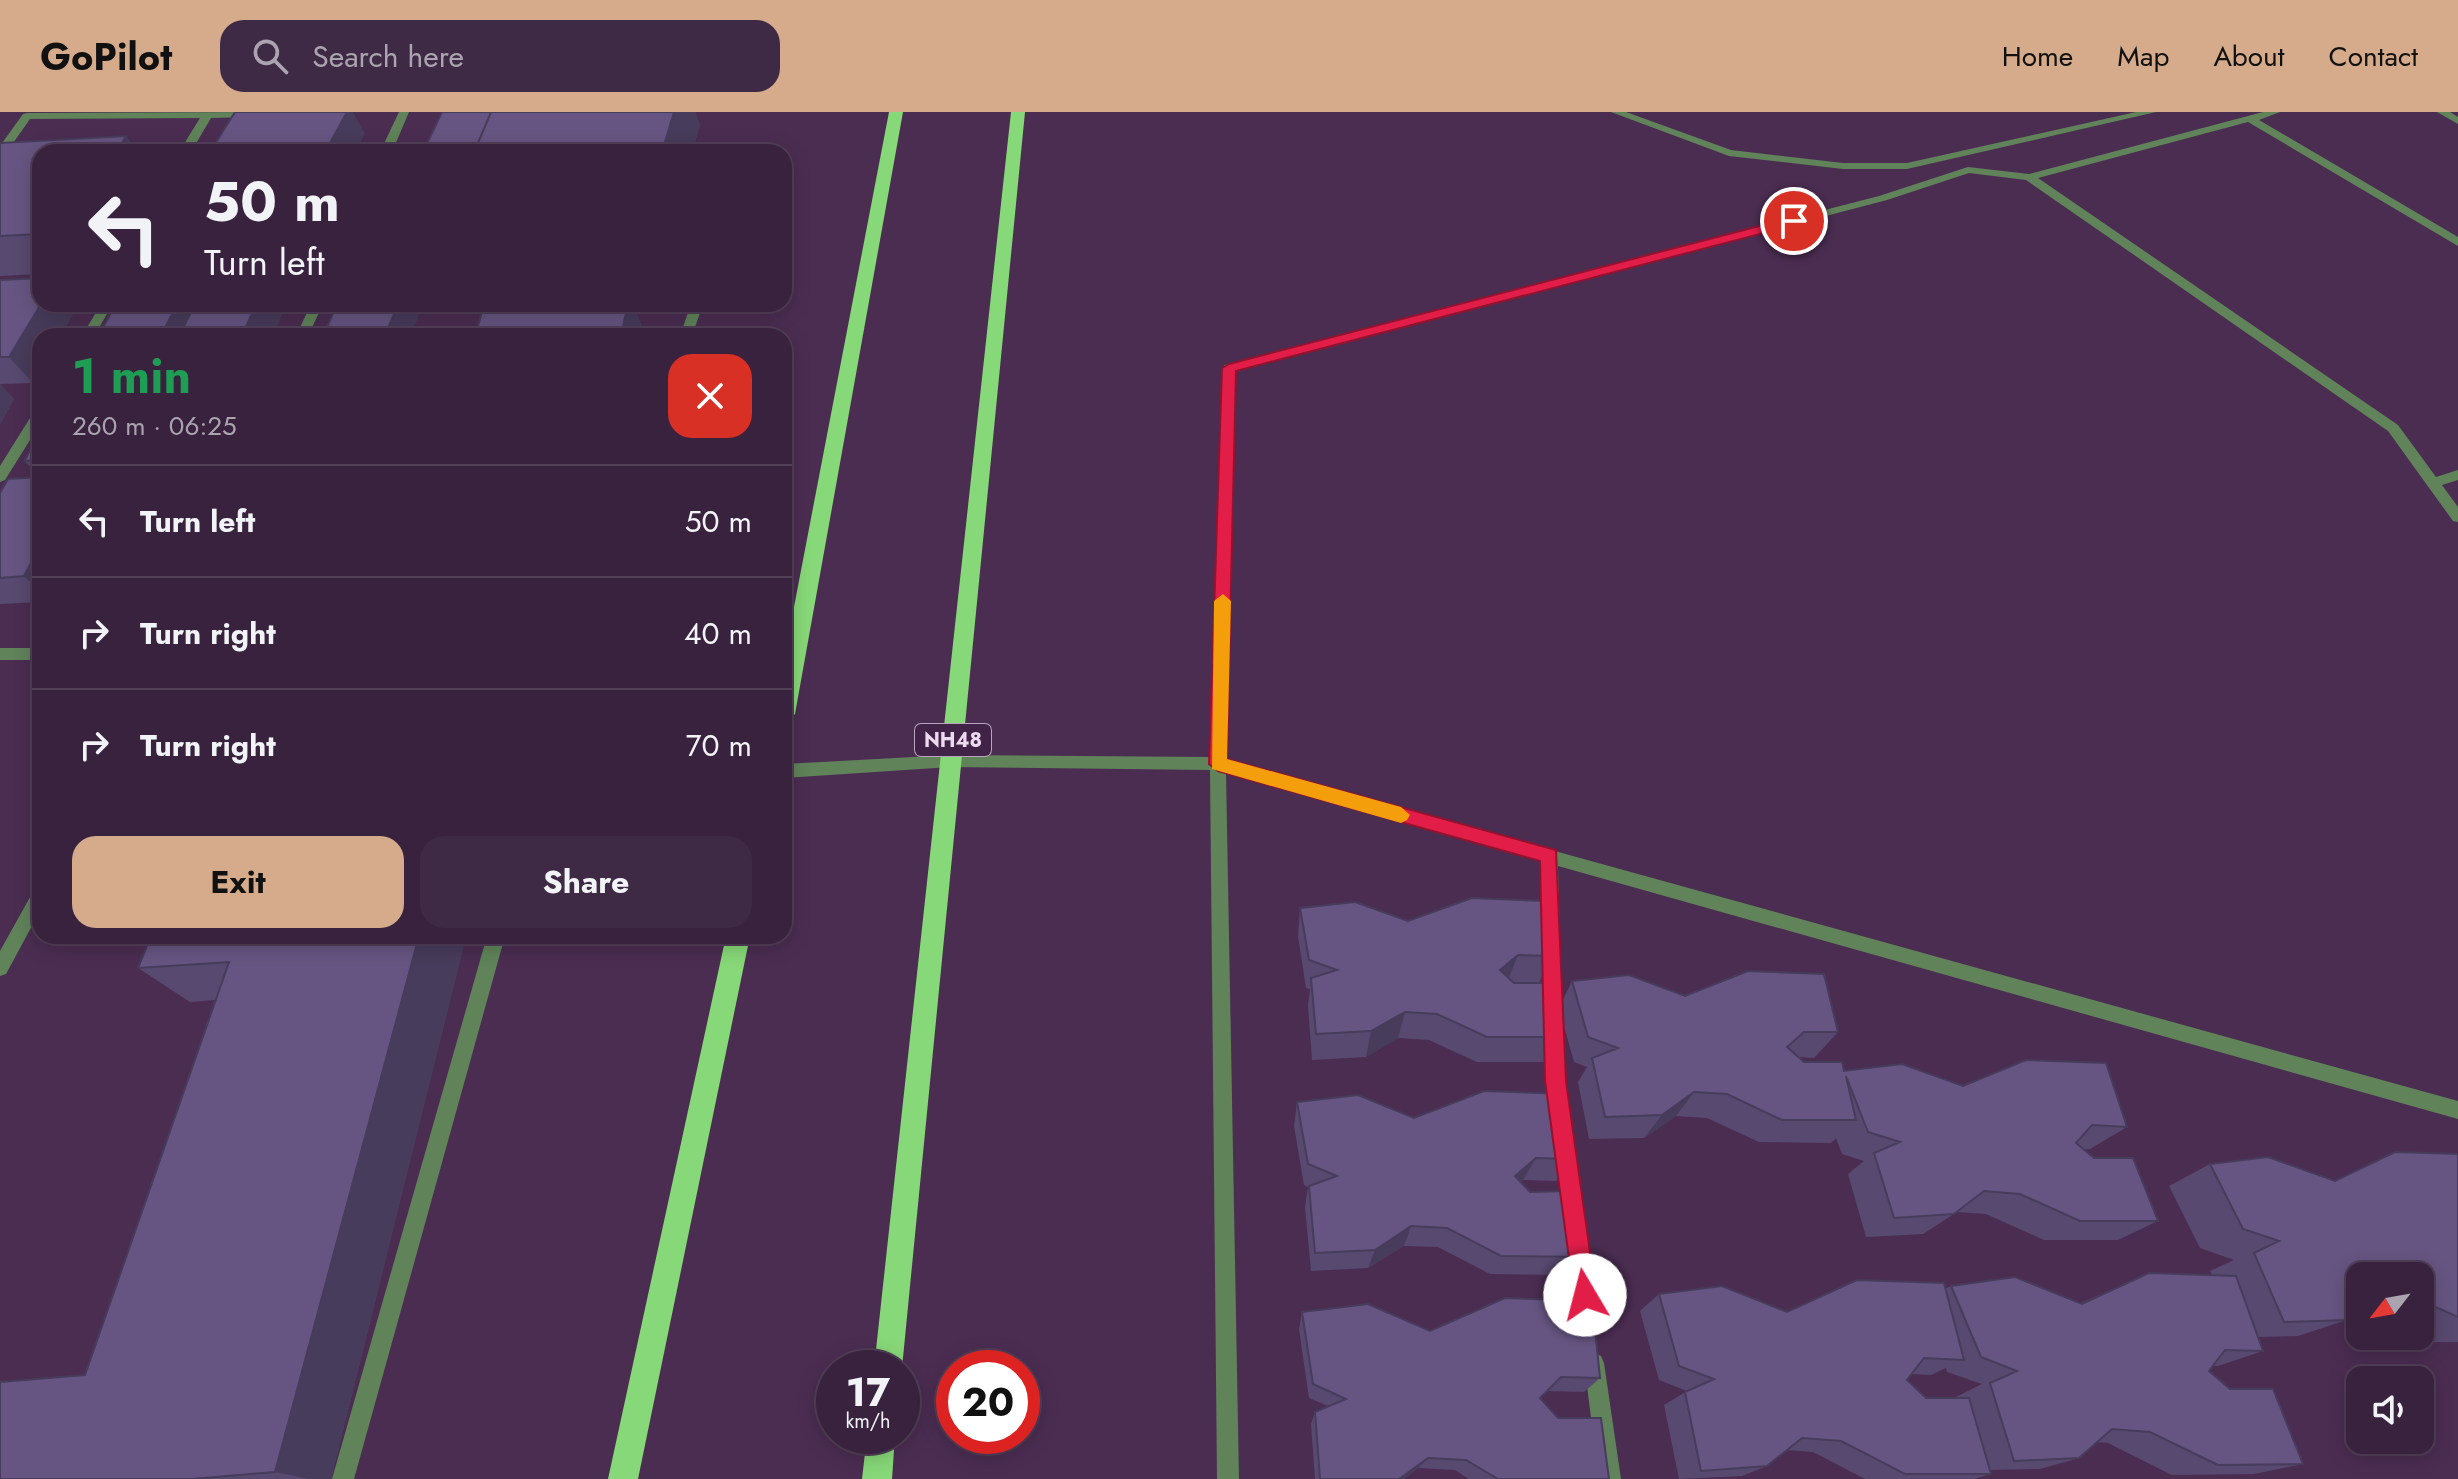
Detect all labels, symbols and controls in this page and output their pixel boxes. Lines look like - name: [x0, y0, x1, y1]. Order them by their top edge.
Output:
- search box: [220, 20, 780, 92]
- text: GoPilot: [40, 29, 172, 84]
- icon: search: [248, 34, 292, 78]
- text: Search here: [312, 35, 464, 78]
- text: Home: [2002, 36, 2073, 77]
- text: Map: [2117, 36, 2169, 77]
- text: About: [2213, 36, 2285, 77]
- text: Contact: [2329, 36, 2418, 77]
- text: 50 m: [204, 161, 340, 242]
- icon: left: [72, 176, 176, 280]
- pin: [1760, 187, 1828, 255]
- icon: arrive: [1772, 199, 1816, 243]
- text: Turn left: [204, 236, 325, 288]
- text: 1 min: [72, 342, 191, 411]
- button: close: [668, 354, 752, 438]
- text: 260 m · 06:25: [72, 407, 237, 445]
- icon: left: [72, 499, 116, 543]
- text: Turn left: [140, 500, 255, 543]
- text: 50 m: [685, 500, 752, 543]
- icon: right: [72, 611, 116, 655]
- text: Turn right: [140, 612, 276, 655]
- text: 40 m: [684, 612, 752, 655]
- icon: right: [72, 723, 116, 767]
- text: Turn right: [140, 724, 276, 767]
- text: 70 m: [686, 724, 752, 767]
- road number: NH48: [915, 724, 991, 756]
- button: Exit: [72, 836, 404, 928]
- button: Share: [420, 836, 752, 928]
- position arrow: [1543, 1253, 1627, 1337]
- north arrow: [2346, 1262, 2434, 1350]
- map controls: [2346, 1262, 2434, 1454]
- speed limit sign: 20: [936, 1350, 1040, 1454]
- text: 17: [846, 1363, 890, 1421]
- button: sound: [2346, 1366, 2434, 1454]
- text: km/h: [845, 1407, 891, 1436]

